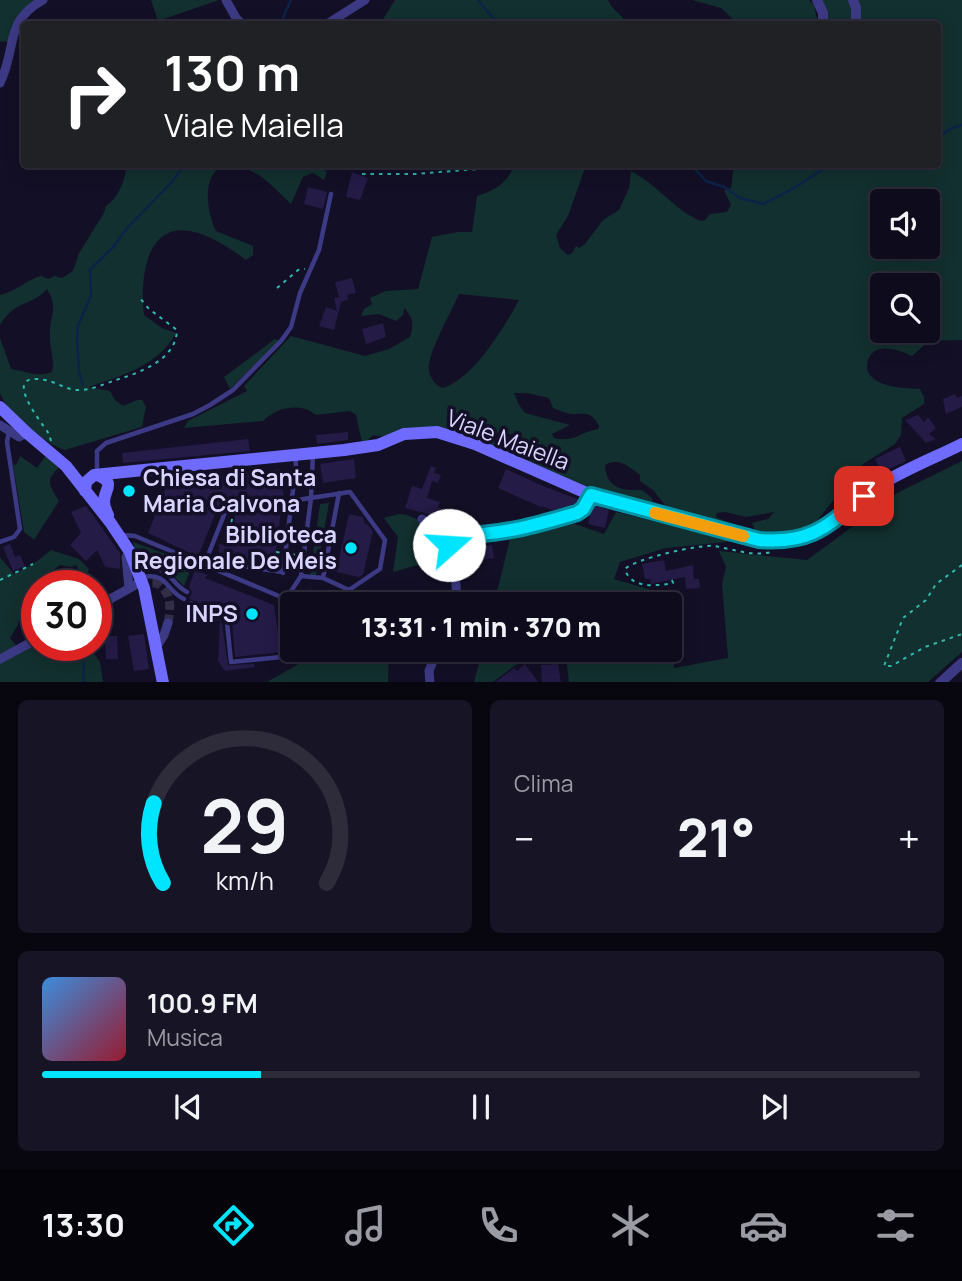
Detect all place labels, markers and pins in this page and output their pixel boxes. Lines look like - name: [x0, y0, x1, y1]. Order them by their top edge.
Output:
- place label: Chiesa di Santa Maria Calvona: [143, 461, 316, 519]
- pin: [834, 466, 894, 526]
- marker: Chiesa di Santa Maria Calvona: [121, 483, 137, 499]
- place label: Biblioteca Regionale De Meis: [134, 518, 337, 576]
- marker: Biblioteca Regionale De Meis: [343, 540, 359, 556]
- place label: INPS: [185, 597, 238, 629]
- marker: INPS: [244, 606, 260, 622]

